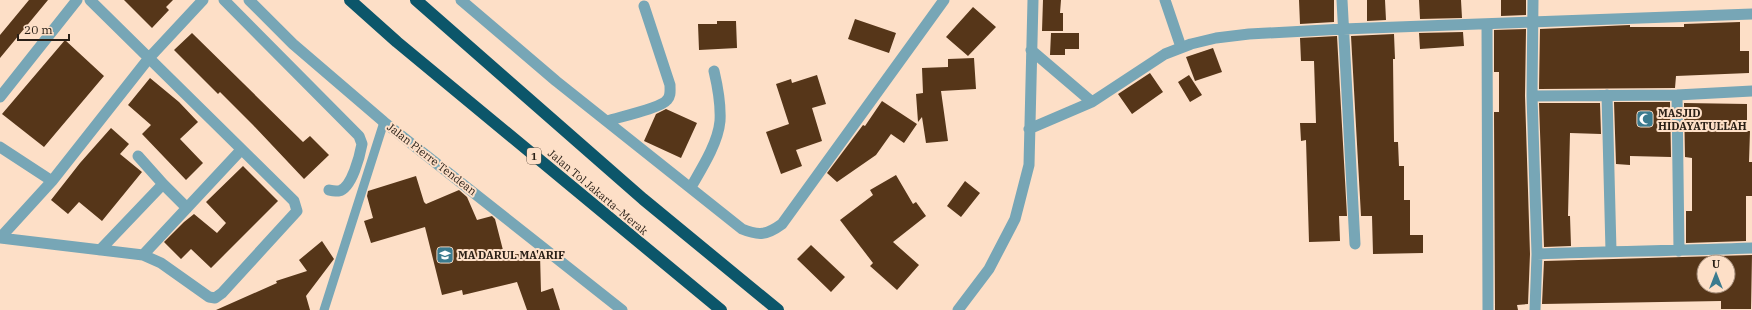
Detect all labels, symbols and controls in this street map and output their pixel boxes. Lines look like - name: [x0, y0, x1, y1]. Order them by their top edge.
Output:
- scale bar: [18, 16, 69, 42]
- text: 20 m: [24, 22, 53, 37]
- place label: MASJID HIDAYATULLAH: [1658, 106, 1747, 133]
- mosque icon: MASJID HIDAYATULLAH: [1635, 109, 1655, 129]
- street label: Jalan Pierre Tendean: [384, 120, 480, 198]
- street label: Jalan Tol Jakarta–Merak: [545, 146, 651, 238]
- road number: 1: [527, 148, 541, 164]
- school or university icon: MA DARUL MA'ARIF: [435, 245, 455, 265]
- place label: MA DARUL MA'ARIF: [458, 248, 565, 262]
- north arrow: [1696, 254, 1736, 294]
- text: U: [1712, 257, 1721, 271]

